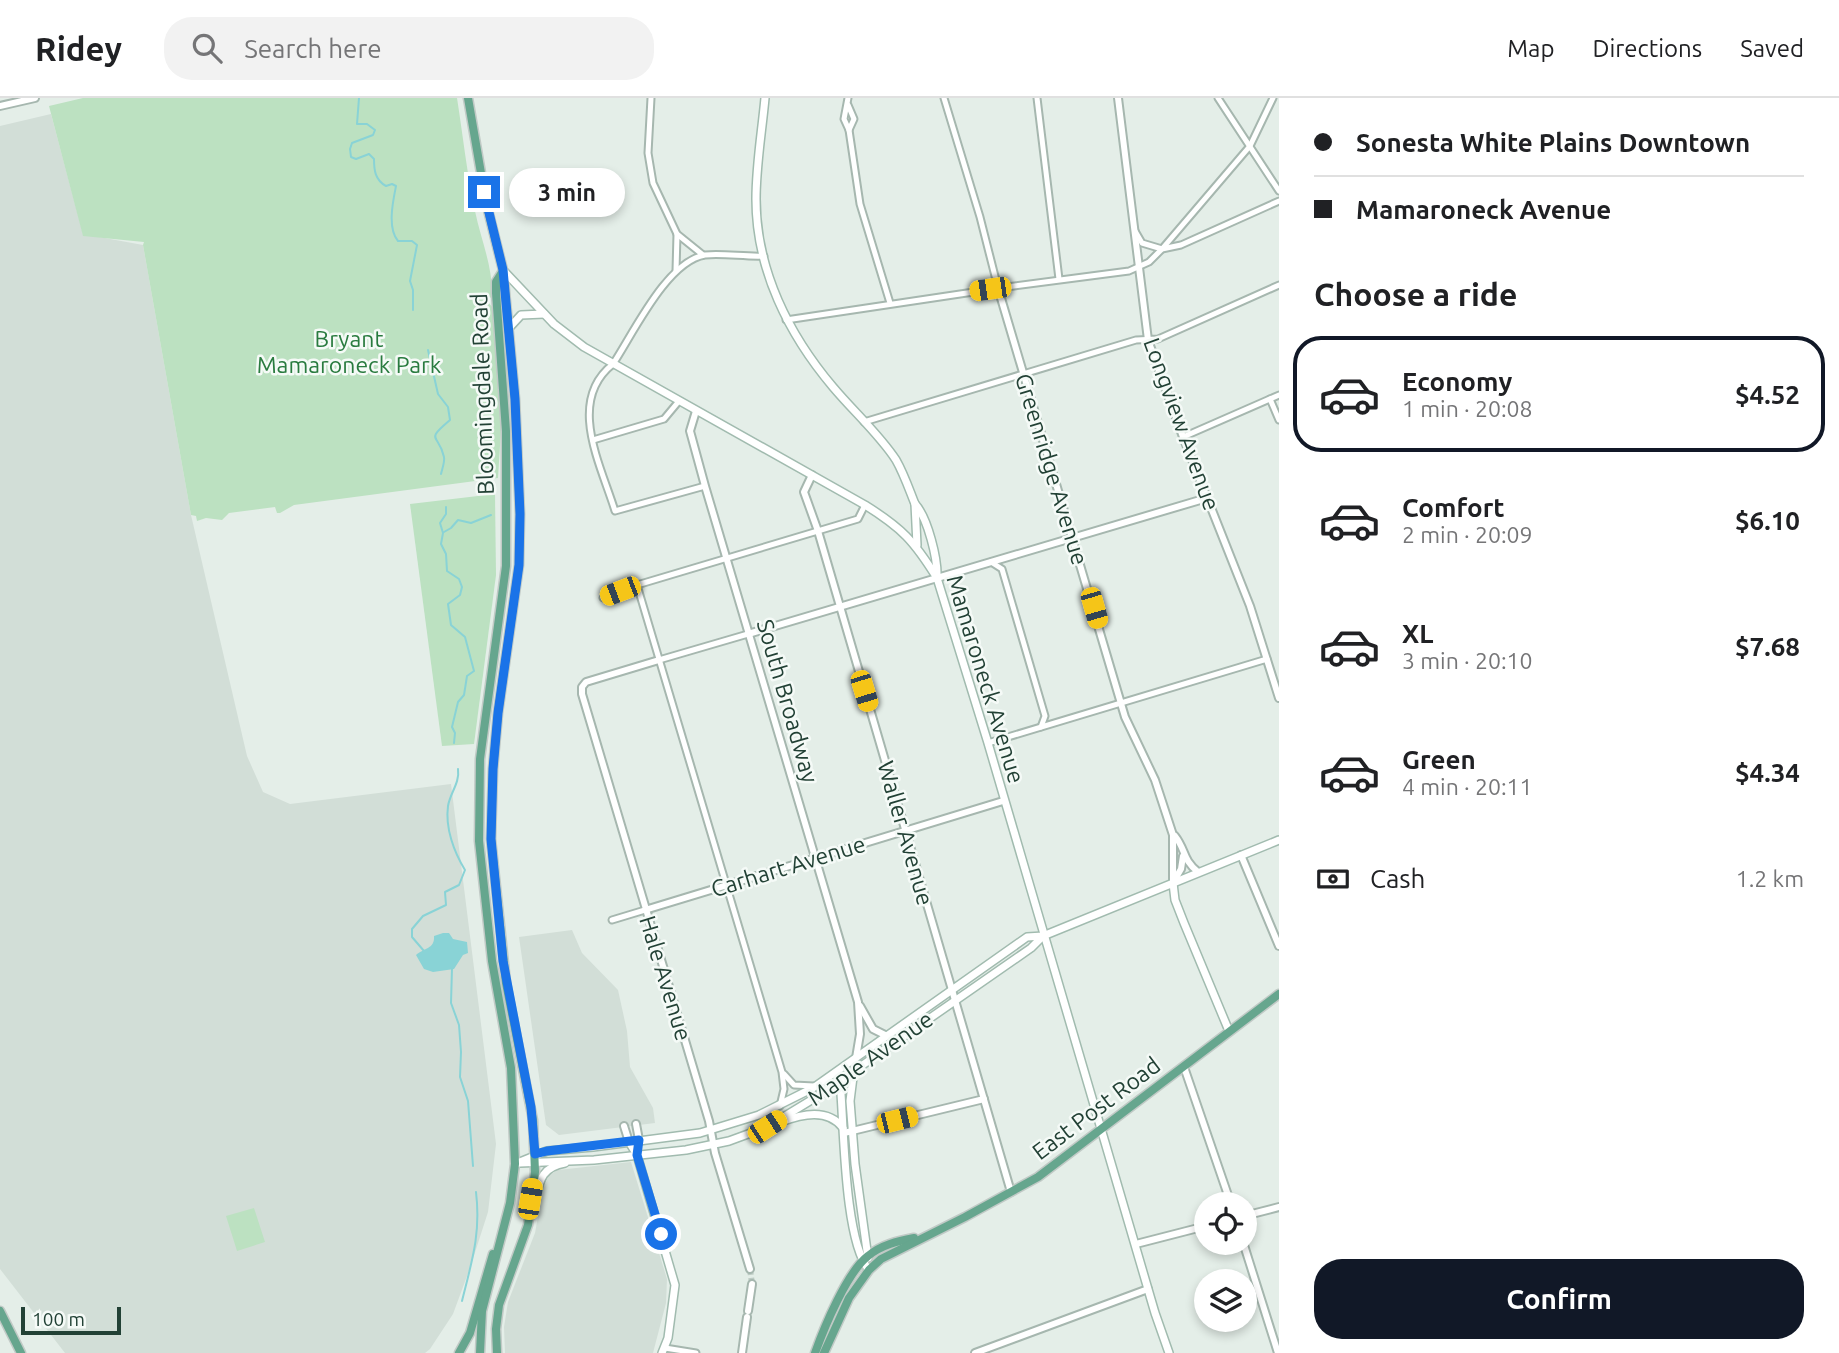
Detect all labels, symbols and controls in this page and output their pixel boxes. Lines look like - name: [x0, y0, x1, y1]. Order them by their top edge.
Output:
- search box: [164, 17, 654, 80]
- icon: search: [188, 29, 226, 67]
- text: Ridey: [35, 30, 122, 67]
- text: Search here: [244, 34, 382, 63]
- text: Map: [1507, 35, 1554, 62]
- text: Directions: [1592, 35, 1702, 62]
- text: Saved: [1740, 35, 1804, 62]
- text: Sonesta White Plains Downtown: [1356, 128, 1750, 157]
- callout: 3 min: [508, 168, 624, 217]
- route end: [468, 176, 500, 208]
- text: 3 min: [538, 180, 596, 205]
- text: Mamaroneck Avenue: [1356, 195, 1611, 224]
- car: [968, 276, 1013, 302]
- text: Choose a ride: [1314, 276, 1517, 312]
- street label: Bloomingdale Road: [466, 293, 498, 495]
- park label: Bryant Mamaroneck Park: [257, 326, 442, 377]
- street label: Longview Avenue: [1139, 334, 1225, 514]
- icon: car: [1318, 363, 1381, 426]
- text: Economy: [1402, 367, 1512, 396]
- street label: Greenridge Avenue: [1011, 370, 1093, 568]
- text: $4.52: [1735, 380, 1800, 409]
- text: 1 min · 20:08: [1402, 396, 1533, 421]
- icon: car: [1318, 489, 1381, 552]
- text: Comfort: [1402, 493, 1505, 522]
- text: $6.10: [1735, 506, 1800, 535]
- text: 2 min · 20:09: [1402, 522, 1533, 547]
- street label: Mamaroneck Avenue: [942, 572, 1030, 786]
- car: [597, 574, 644, 608]
- car: [1079, 585, 1110, 631]
- icon: car: [1318, 615, 1381, 678]
- street label: South Broadway: [753, 616, 823, 786]
- text: XL: [1402, 619, 1433, 648]
- text: $7.68: [1735, 632, 1800, 661]
- text: 3 min · 20:10: [1402, 648, 1533, 673]
- car: [848, 668, 881, 714]
- icon: car: [1318, 741, 1381, 804]
- text: Green: [1402, 745, 1476, 774]
- street label: Waller Avenue: [873, 758, 939, 908]
- text: $4.34: [1735, 758, 1800, 787]
- text: 4 min · 20:11: [1402, 774, 1533, 799]
- street label: Carhart Avenue: [708, 831, 868, 901]
- icon: cash: [1314, 860, 1352, 898]
- text: Cash: [1370, 864, 1425, 893]
- text: 1.2 km: [1736, 866, 1804, 891]
- street label: Hale Avenue: [635, 912, 697, 1044]
- street label: Maple Avenue: [803, 1006, 937, 1110]
- street label: East Post Road: [1027, 1052, 1165, 1164]
- car: [875, 1105, 920, 1135]
- car: [744, 1107, 791, 1147]
- car: [517, 1177, 544, 1221]
- map controls: [1194, 1192, 1257, 1332]
- button: locate: [1194, 1192, 1257, 1255]
- route start: [645, 1218, 677, 1250]
- button: Confirm: [1314, 1259, 1804, 1339]
- button: layers: [1194, 1269, 1257, 1332]
- scale bar: [21, 1304, 121, 1336]
- text: 100 m: [32, 1308, 85, 1330]

